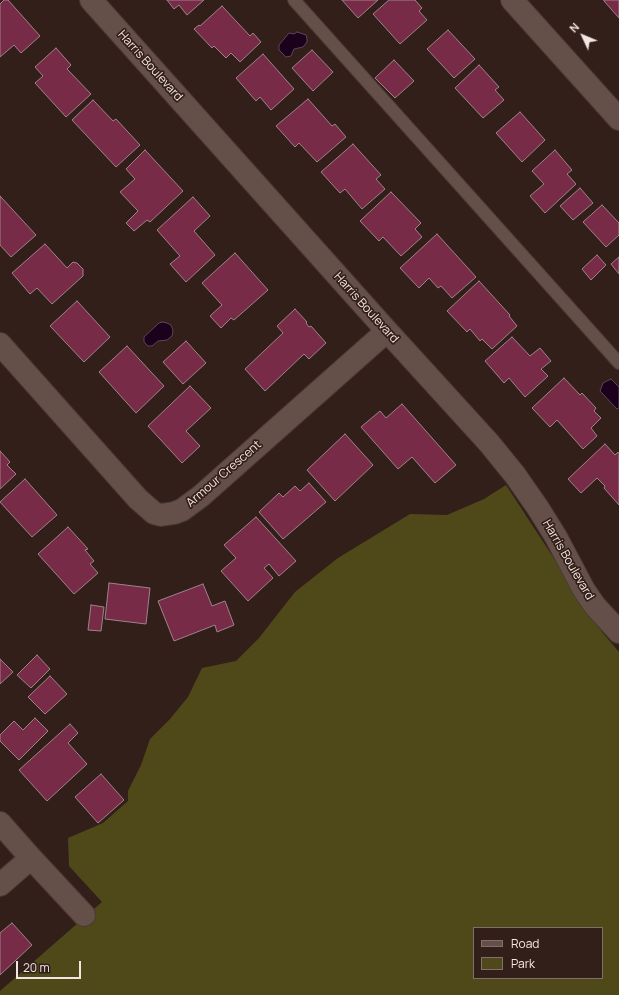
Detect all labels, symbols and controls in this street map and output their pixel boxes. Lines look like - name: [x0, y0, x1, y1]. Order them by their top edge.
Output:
- north arrow: [563, 16, 603, 56]
- text: N: [566, 19, 582, 35]
- street label: Harris Boulevard: [115, 28, 185, 104]
- street label: Harris Boulevard: [331, 270, 401, 346]
- street label: Armour Crescent: [184, 438, 264, 510]
- street label: Harris Boulevard: [539, 517, 597, 603]
- legend: [473, 927, 603, 979]
- text: Road: [511, 935, 539, 952]
- scale bar: [18, 953, 83, 979]
- text: Park: [511, 955, 535, 972]
- text: 20 m: [23, 959, 50, 976]

